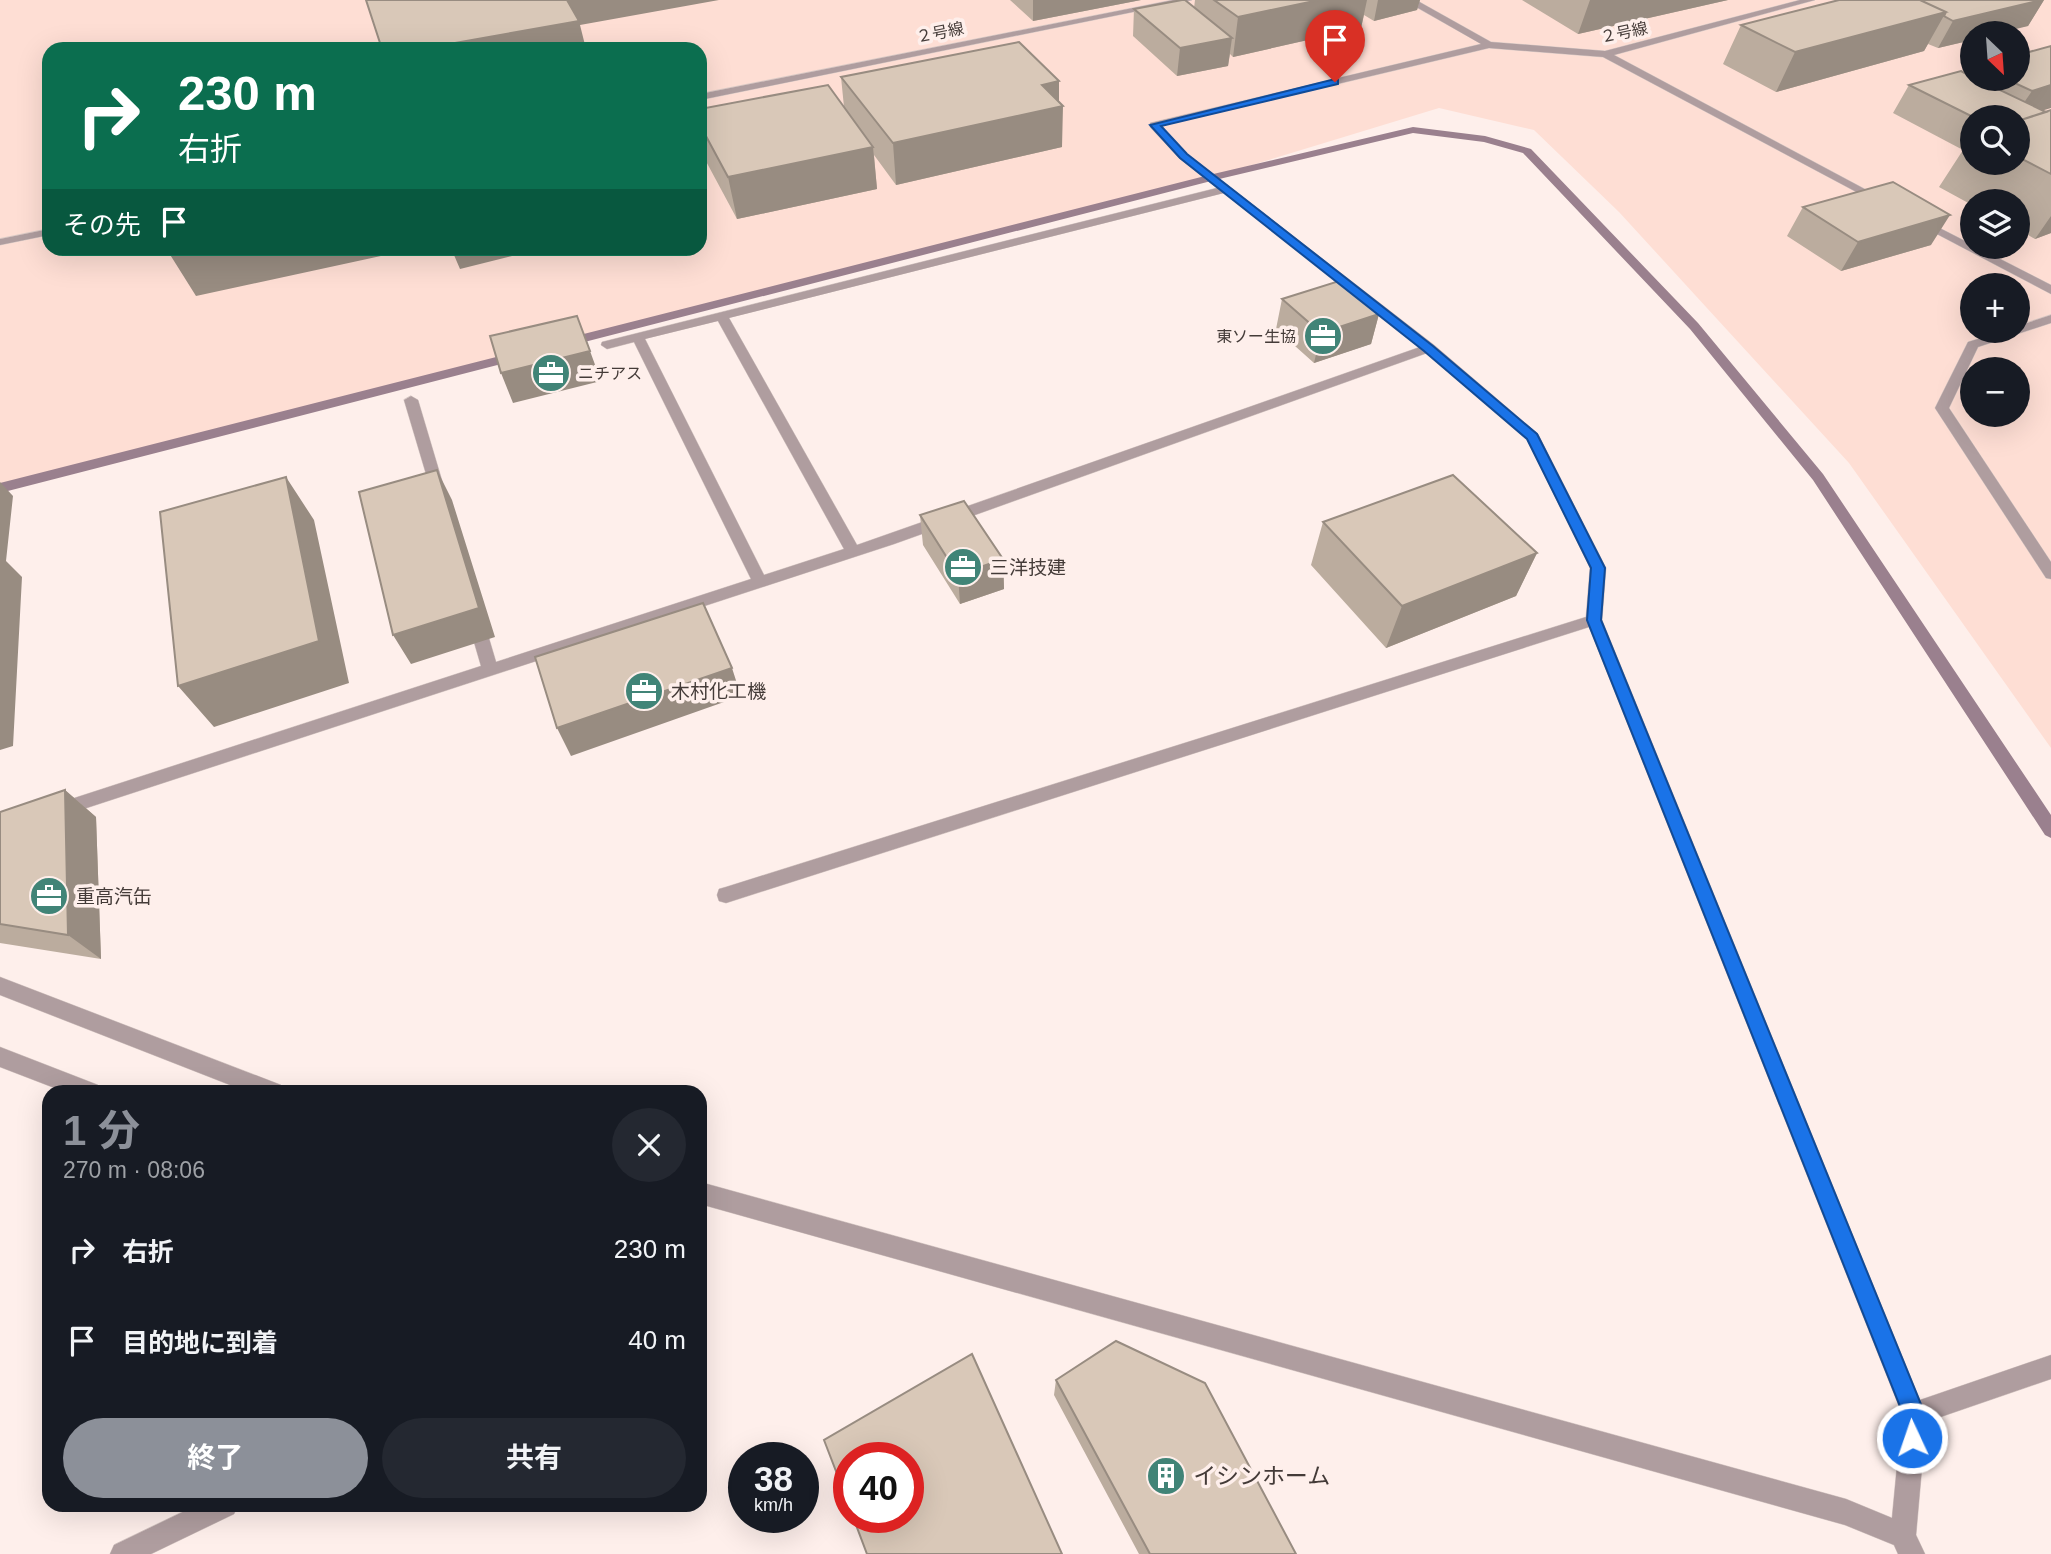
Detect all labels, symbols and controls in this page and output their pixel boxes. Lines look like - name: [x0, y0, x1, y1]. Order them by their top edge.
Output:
- pin: [1305, 10, 1365, 82]
- street label: ２号線: [1599, 19, 1649, 46]
- street label: ２号線: [915, 20, 965, 45]
- icon: arrive: [1316, 21, 1354, 59]
- north arrow: [1960, 21, 2030, 91]
- map controls: [1960, 21, 2030, 427]
- text: 230 m: [178, 66, 317, 120]
- icon: right: [63, 70, 154, 161]
- button: search: [1960, 105, 2030, 175]
- text: 右折: [178, 131, 242, 167]
- button: layers: [1960, 189, 2030, 259]
- icon: arrive: [155, 203, 193, 241]
- text: その先: [63, 210, 141, 240]
- button: +: [1960, 273, 2030, 343]
- office icon: 東ソー生協: [1302, 315, 1344, 357]
- place label: 東ソー生協: [1216, 328, 1296, 345]
- office icon: ニチアス: [530, 352, 572, 394]
- button: −: [1960, 357, 2030, 427]
- place label: ニチアス: [578, 365, 642, 382]
- office icon: 三洋技建: [942, 546, 984, 588]
- place label: 三洋技建: [990, 557, 1066, 578]
- office icon: 木村化工機: [623, 670, 665, 712]
- place label: 木村化工機: [671, 681, 766, 702]
- office icon: 重高汽缶: [28, 875, 70, 917]
- place label: 重高汽缶: [76, 886, 152, 907]
- text: 1 分: [63, 1107, 140, 1154]
- button: close: [612, 1108, 686, 1182]
- text: 270 m · 08:06: [63, 1157, 205, 1183]
- icon: right: [63, 1231, 101, 1269]
- text: 230 m: [614, 1234, 686, 1264]
- text: 右折: [122, 1237, 174, 1267]
- icon: arrive: [63, 1322, 101, 1360]
- text: 40 m: [628, 1325, 686, 1355]
- text: 目的地に到着: [122, 1328, 278, 1358]
- position arrow: [1875, 1401, 1949, 1475]
- button: 終了: [63, 1418, 368, 1498]
- button: 共有: [382, 1418, 686, 1498]
- speed limit sign: 40: [833, 1442, 924, 1533]
- building icon: イシンホーム: [1145, 1455, 1187, 1497]
- text: 38: [754, 1459, 793, 1498]
- place label: イシンホーム: [1193, 1463, 1330, 1489]
- text: km/h: [754, 1495, 793, 1515]

